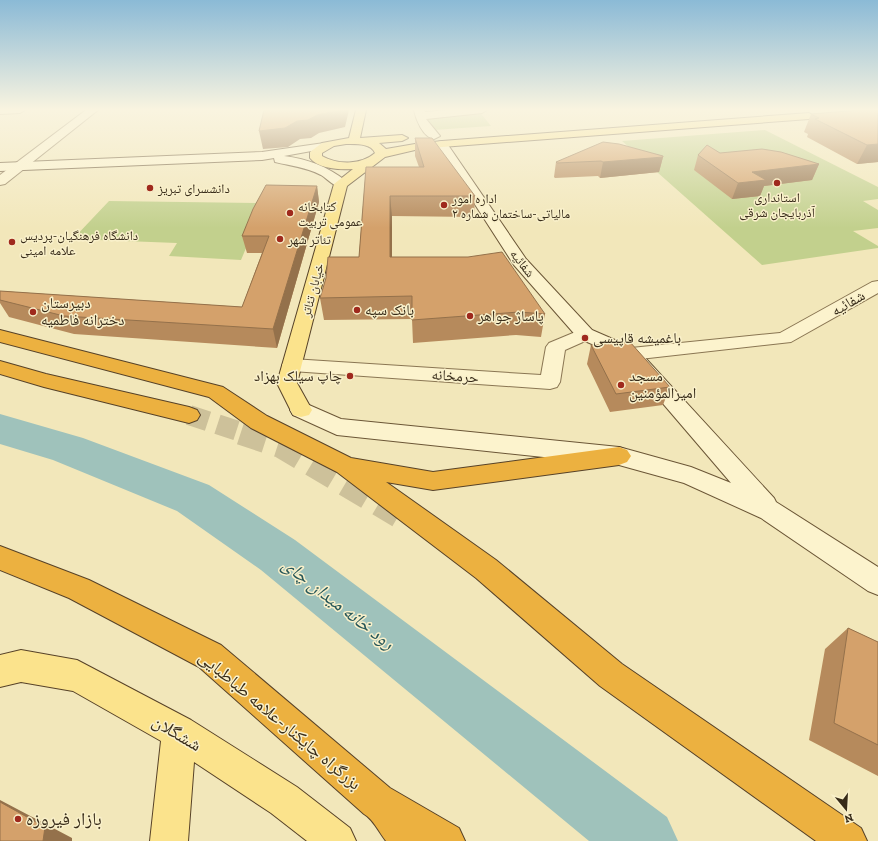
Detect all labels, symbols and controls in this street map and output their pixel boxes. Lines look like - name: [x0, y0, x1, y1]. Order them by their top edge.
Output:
- marker: استانداری آذربایجان شرقی: [772, 178, 782, 188]
- place label: دانشسرای تبریز: [157, 181, 230, 197]
- marker: دانشسرای تبریز: [145, 183, 155, 193]
- place label: استانداری آذربایجان شرقی: [739, 190, 815, 221]
- place label: اداره امور مالیاتی-ساختمان شماره ۲: [451, 191, 570, 222]
- place label: کتابخانه عمومی تربیت: [298, 199, 363, 230]
- marker: اداره امور مالیاتی-ساختمان شماره ۲: [439, 200, 449, 210]
- marker: کتابخانه عمومی تربیت: [285, 208, 295, 218]
- place label: دانشگاه فرهنگیان-پردیس علامه امینی: [20, 228, 138, 259]
- place label: تئاتر شهر: [287, 232, 331, 248]
- marker: تئاتر شهر: [275, 234, 285, 244]
- marker: دانشگاه فرهنگیان-پردیس علامه امینی: [7, 237, 17, 247]
- street label: شفائیه: [507, 246, 538, 280]
- street label: خیابان تئاتر: [298, 262, 328, 320]
- street label: شفائیه: [828, 286, 868, 320]
- place label: دبیرستان دخترانه فاطمیه: [41, 294, 124, 329]
- place label: بانک سپه: [365, 301, 414, 319]
- marker: بانک سپه: [352, 305, 362, 315]
- marker: دبیرستان دخترانه فاطمیه: [28, 307, 38, 317]
- place label: پاساژ جواهر: [477, 307, 544, 325]
- marker: پاساژ جواهر: [465, 311, 475, 321]
- place label: باغمیشه قاپیسی: [593, 329, 681, 348]
- marker: باغمیشه قاپیسی: [580, 333, 590, 343]
- street label: حرمخانه: [431, 365, 480, 387]
- place label: چاپ سیلک بهزاد: [254, 367, 342, 385]
- place label: مسجد امیرالمؤمنین: [629, 367, 696, 403]
- marker: چاپ سیلک بهزاد: [345, 371, 355, 381]
- marker: مسجد امیرالمؤمنین: [616, 380, 626, 390]
- water label: رود خانه میدان چای: [278, 552, 399, 654]
- street label: بزرگراه چایکنار-علامه طباطبایی: [194, 646, 366, 795]
- street label: ششگلان: [148, 710, 206, 756]
- north arrow: [826, 789, 866, 829]
- place label: بازار فیروزه: [26, 808, 102, 830]
- text: N: [842, 811, 855, 826]
- marker: بازار فیروزه: [13, 814, 23, 824]

